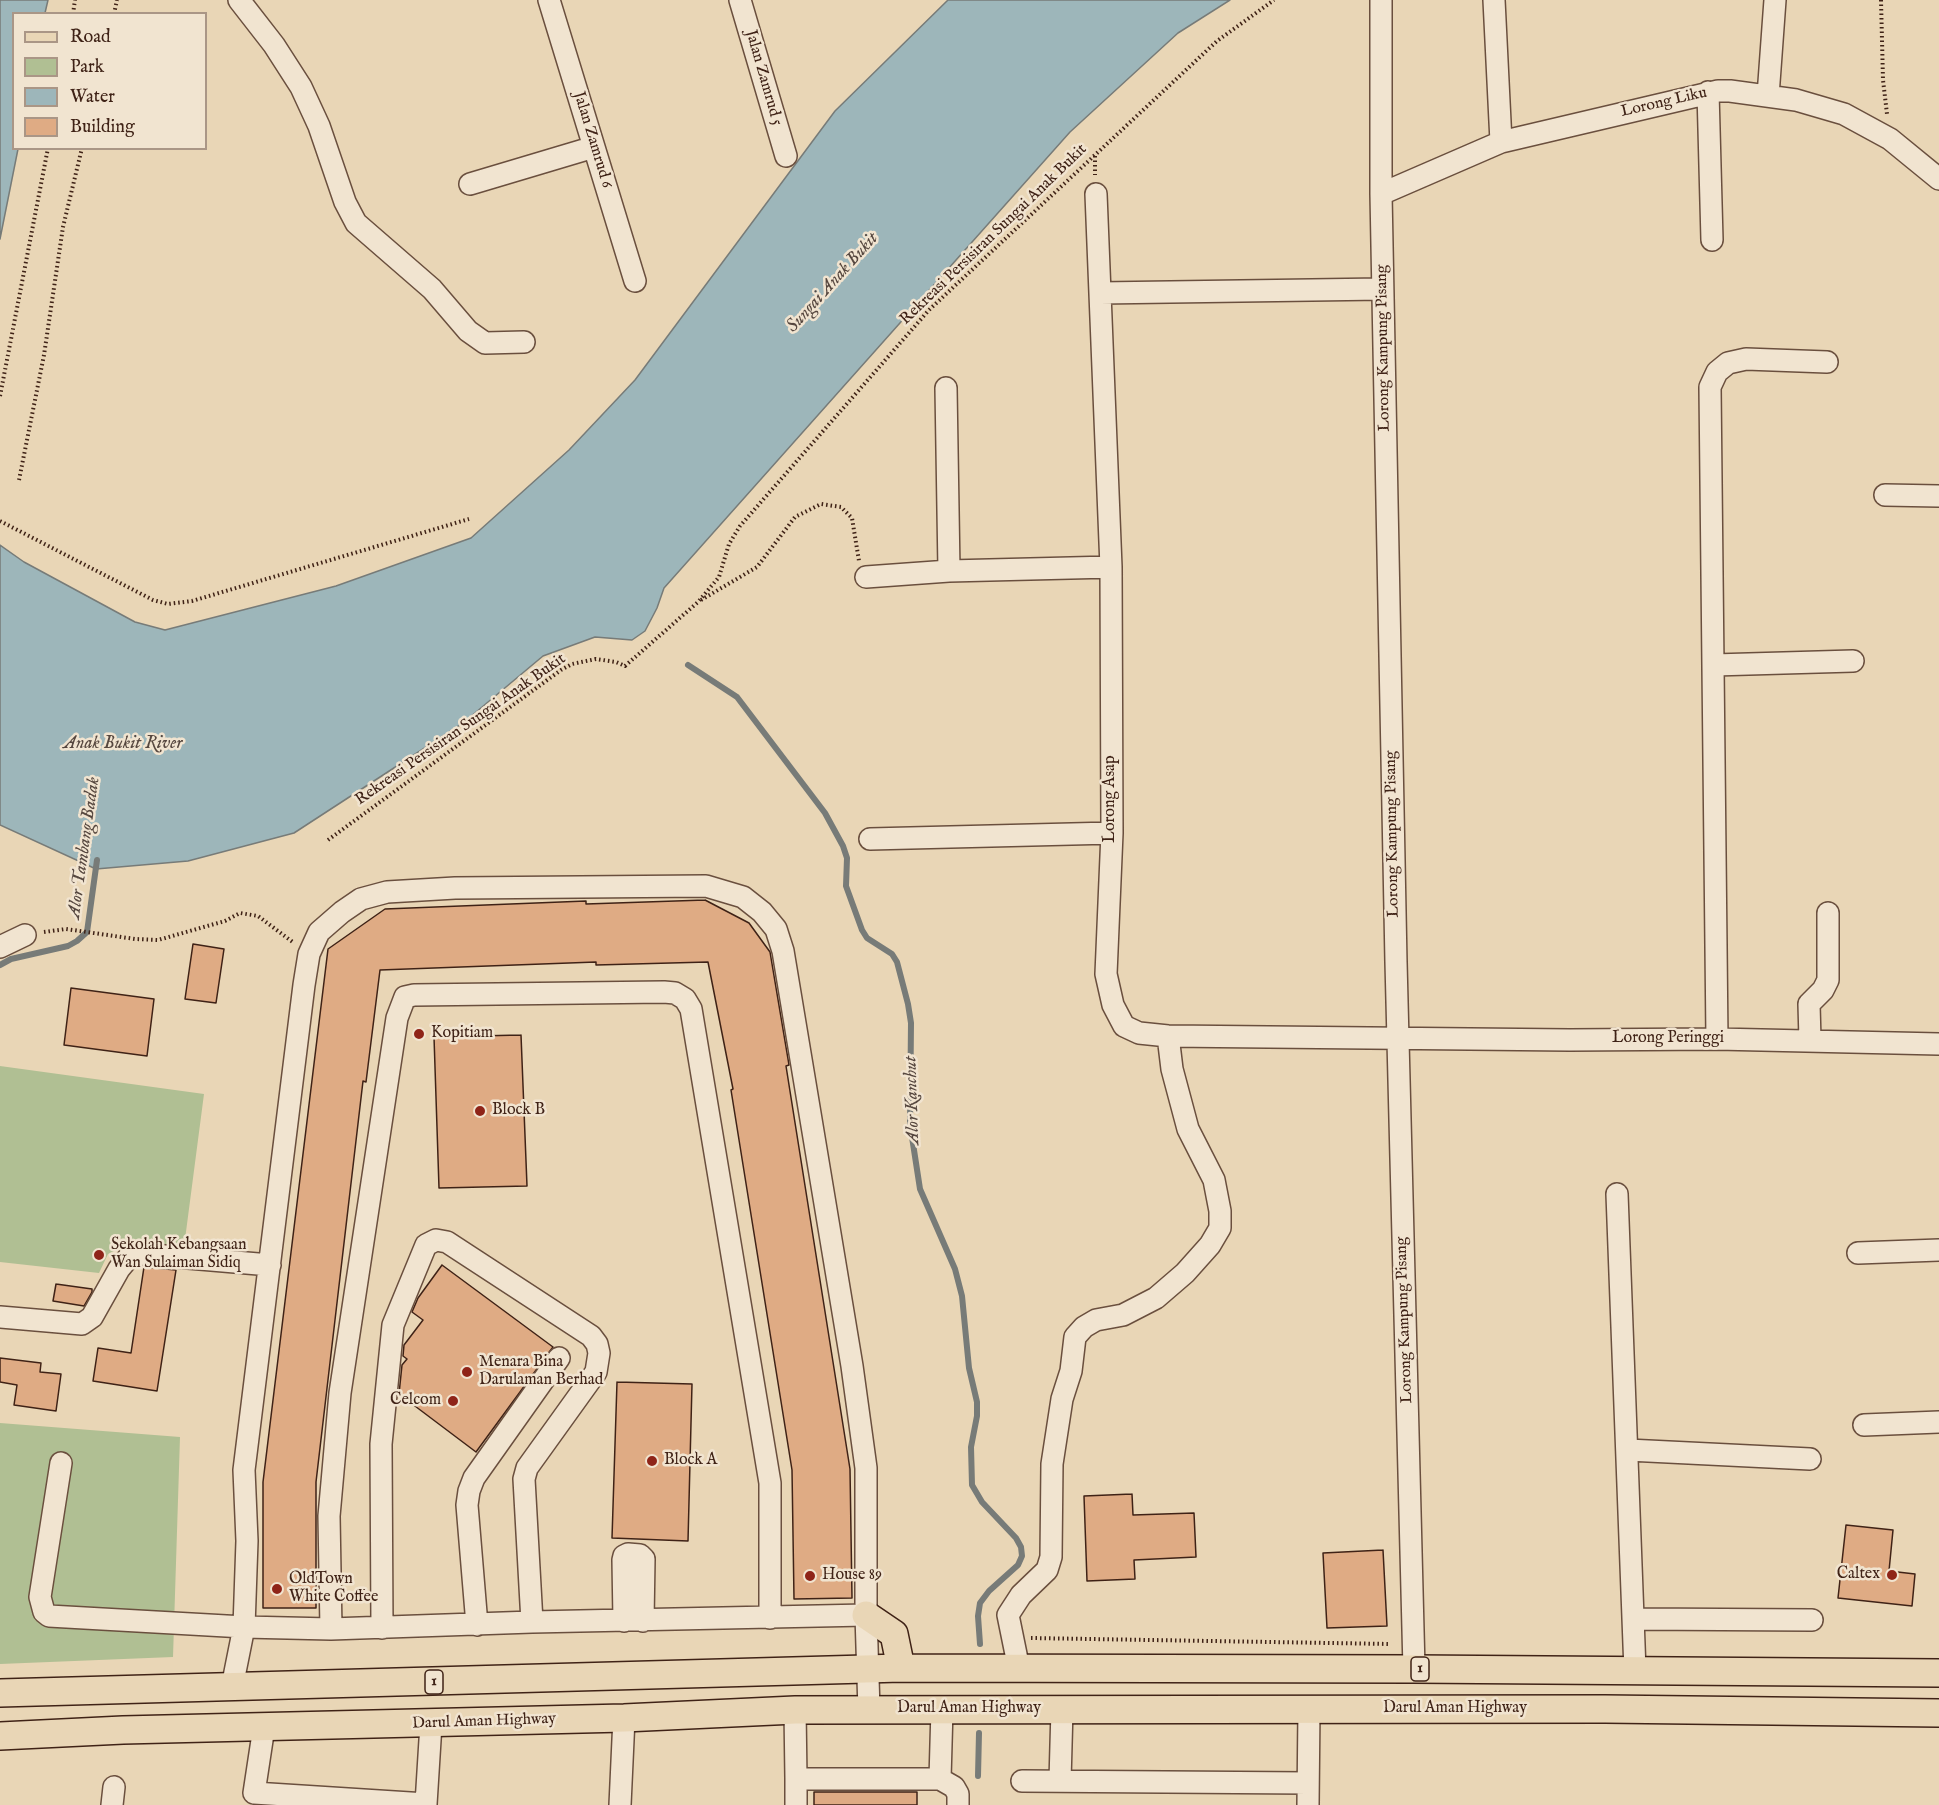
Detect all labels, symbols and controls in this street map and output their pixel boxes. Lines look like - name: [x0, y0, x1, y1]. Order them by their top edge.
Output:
- legend: [12, 12, 207, 150]
- text: Road: [70, 26, 111, 49]
- street label: Jalan Zamrud 5: [740, 28, 786, 128]
- text: Park: [70, 56, 104, 79]
- street label: Lorong Liku: [1619, 84, 1709, 122]
- text: Water: [70, 86, 115, 109]
- street label: Jalan Zamrud 6: [568, 89, 616, 191]
- text: Building: [70, 116, 135, 139]
- street label: Rekreasi Persisiran Sungai Anak Bukit: [897, 140, 1091, 330]
- water label: Sungai Anak Bukit: [782, 228, 884, 338]
- street label: Lorong Kampung Pisang: [1373, 264, 1395, 432]
- street label: Rekreasi Persisiran Sungai Anak Bukit: [352, 650, 570, 810]
- water label: Anak Bukit River: [64, 733, 182, 755]
- street label: Lorong Kampung Pisang: [1382, 750, 1404, 918]
- street label: Lorong Asap: [1101, 755, 1121, 843]
- water label: Alor Tambang Badak: [64, 776, 106, 920]
- place label: Kopitiam: [431, 1024, 493, 1044]
- marker: Kopitiam: [412, 1027, 426, 1041]
- street label: Lorong Peringgi: [1612, 1029, 1724, 1049]
- water label: Alor Kanchut: [901, 1055, 925, 1145]
- place label: Block B: [492, 1101, 545, 1121]
- marker: Block B: [473, 1104, 487, 1118]
- place label: Sekolah Kebangsaan Wan Sulaiman Sidiq: [111, 1236, 246, 1274]
- street label: Lorong Kampung Pisang: [1392, 1236, 1418, 1404]
- marker: Sekolah Kebangsaan Wan Sulaiman Sidiq: [92, 1248, 106, 1262]
- place label: Menara Bina Darulaman Berhad: [479, 1353, 603, 1391]
- marker: Menara Bina Darulaman Berhad: [460, 1365, 474, 1379]
- place label: Celcom: [390, 1391, 441, 1411]
- marker: Celcom: [446, 1394, 460, 1408]
- place label: Block A: [664, 1451, 717, 1471]
- marker: Block A: [645, 1454, 659, 1468]
- place label: Caltex: [1837, 1565, 1880, 1585]
- place label: House 89: [822, 1566, 882, 1586]
- marker: Caltex: [1885, 1568, 1899, 1582]
- marker: House 89: [803, 1569, 817, 1583]
- place label: OldTown White Coffee: [289, 1570, 378, 1608]
- marker: OldTown White Coffee: [270, 1582, 284, 1596]
- road number: 1: [1411, 1657, 1429, 1681]
- road number: 1: [425, 1670, 443, 1694]
- street label: Darul Aman Highway: [897, 1699, 1041, 1719]
- street label: Darul Aman Highway: [1383, 1699, 1527, 1719]
- street label: Darul Aman Highway: [412, 1710, 556, 1734]

